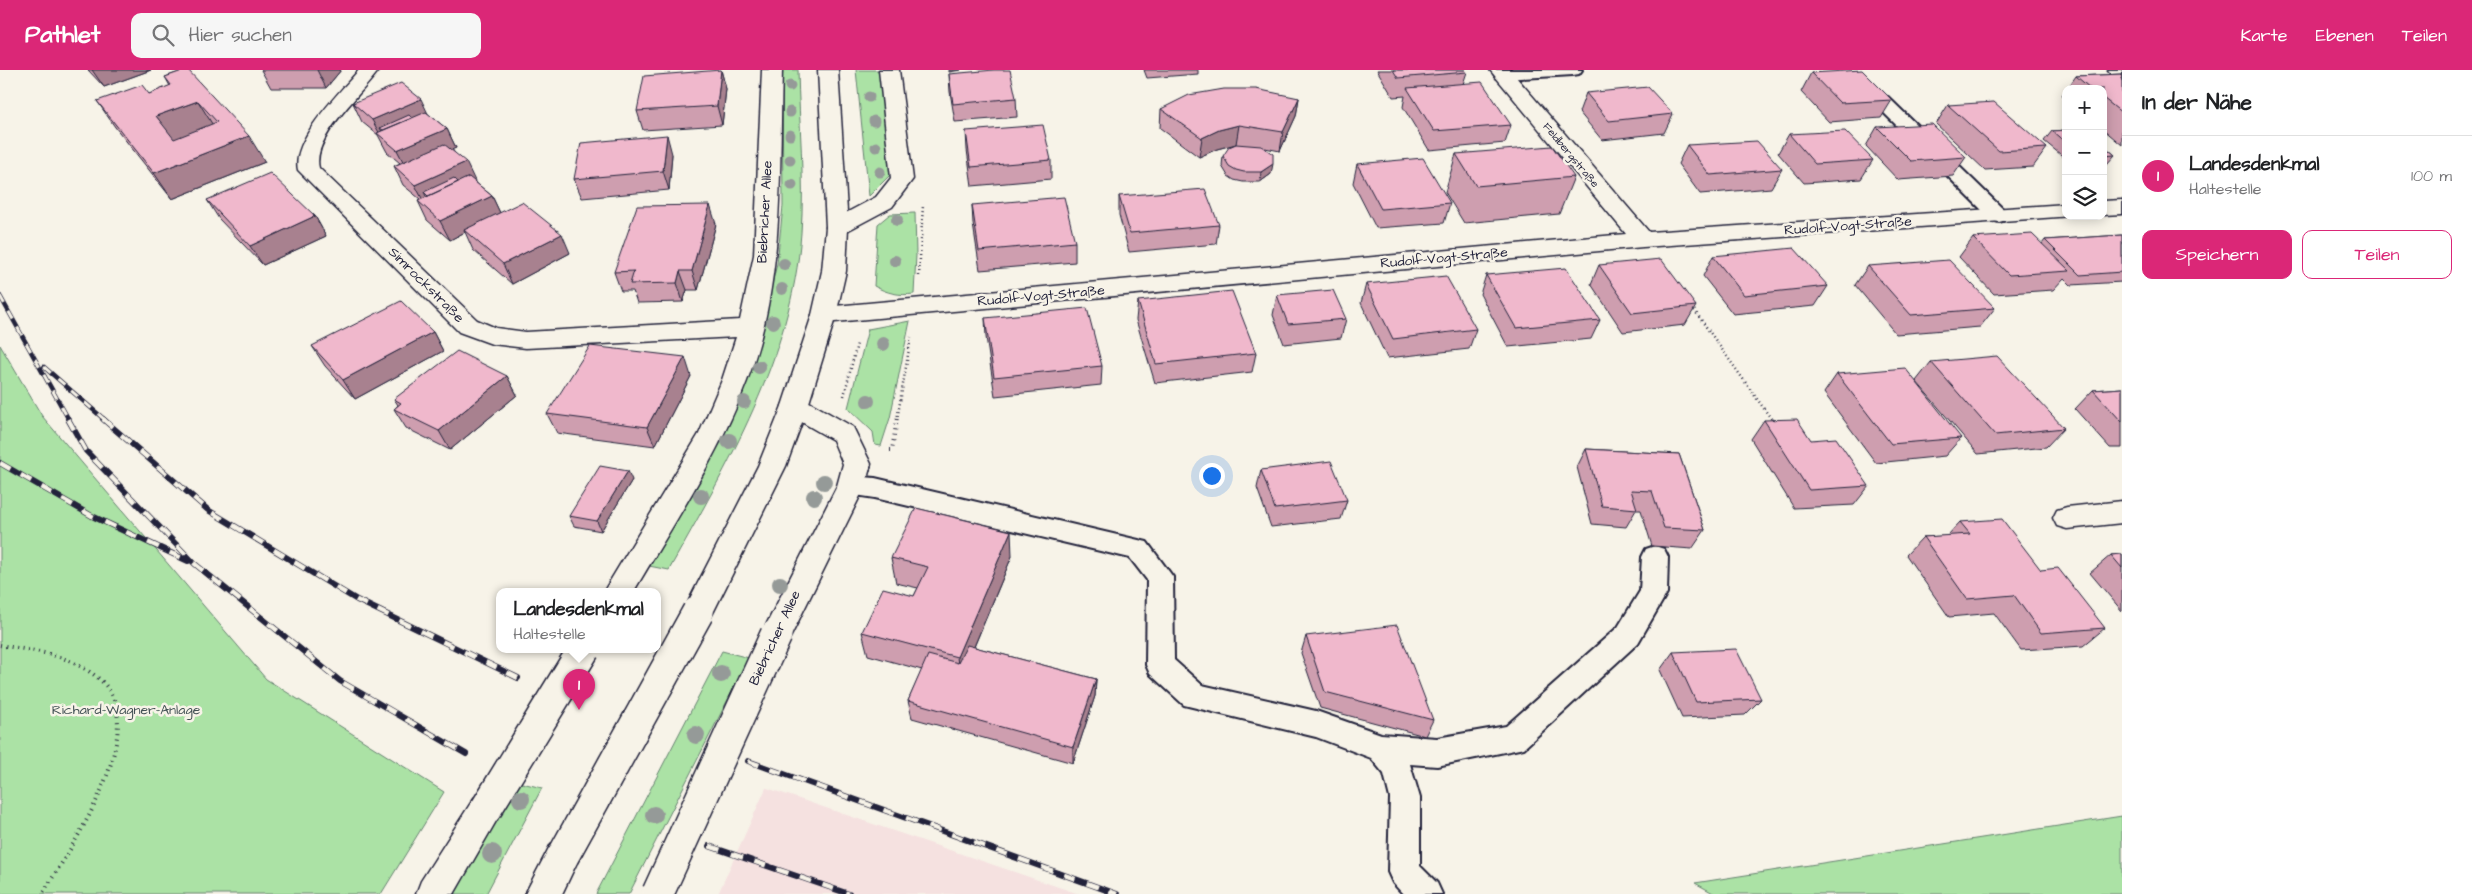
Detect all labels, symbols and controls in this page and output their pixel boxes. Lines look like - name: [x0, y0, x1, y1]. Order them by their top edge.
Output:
- search box: [131, 13, 481, 58]
- text: Pathlet: [25, 18, 101, 52]
- icon: search: [149, 21, 177, 49]
- text: Hier suchen: [189, 22, 292, 49]
- text: Karte: [2240, 23, 2288, 48]
- text: Ebenen: [2316, 23, 2374, 48]
- text: Teilen: [2402, 23, 2447, 48]
- map controls: [2062, 85, 2107, 220]
- button: +: [2062, 85, 2107, 130]
- text: In der Nähe: [2142, 88, 2252, 117]
- street label: Feldbergstraße: [1539, 119, 1603, 191]
- button: −: [2062, 130, 2107, 175]
- text: Landesdenkmal: [2189, 151, 2320, 178]
- street label: Biebricher Allee: [752, 160, 778, 264]
- text: 1: [2157, 165, 2159, 187]
- text: 100 m: [2411, 165, 2452, 187]
- button: layers: [2062, 175, 2107, 220]
- text: Haltestelle: [2189, 178, 2261, 200]
- street label: Rudolf-Vogt-Straße: [1783, 212, 1913, 240]
- button: Speichern: [2142, 230, 2292, 279]
- button: Teilen: [2302, 230, 2452, 279]
- street label: Rudolf-Vogt-Straße: [1379, 242, 1509, 274]
- street label: Simrockstraße: [384, 243, 469, 328]
- street label: Rudolf-Vogt-Straße: [976, 280, 1106, 312]
- your location: [1199, 463, 1225, 489]
- street label: Biebricher Allee: [744, 587, 806, 689]
- popup: [496, 588, 661, 653]
- text: Landesdenkmal: [513, 596, 644, 623]
- text: Haltestelle: [513, 623, 586, 645]
- pin: 1: [563, 669, 595, 710]
- park label: Richard-Wagner-Anlage: [52, 700, 201, 720]

